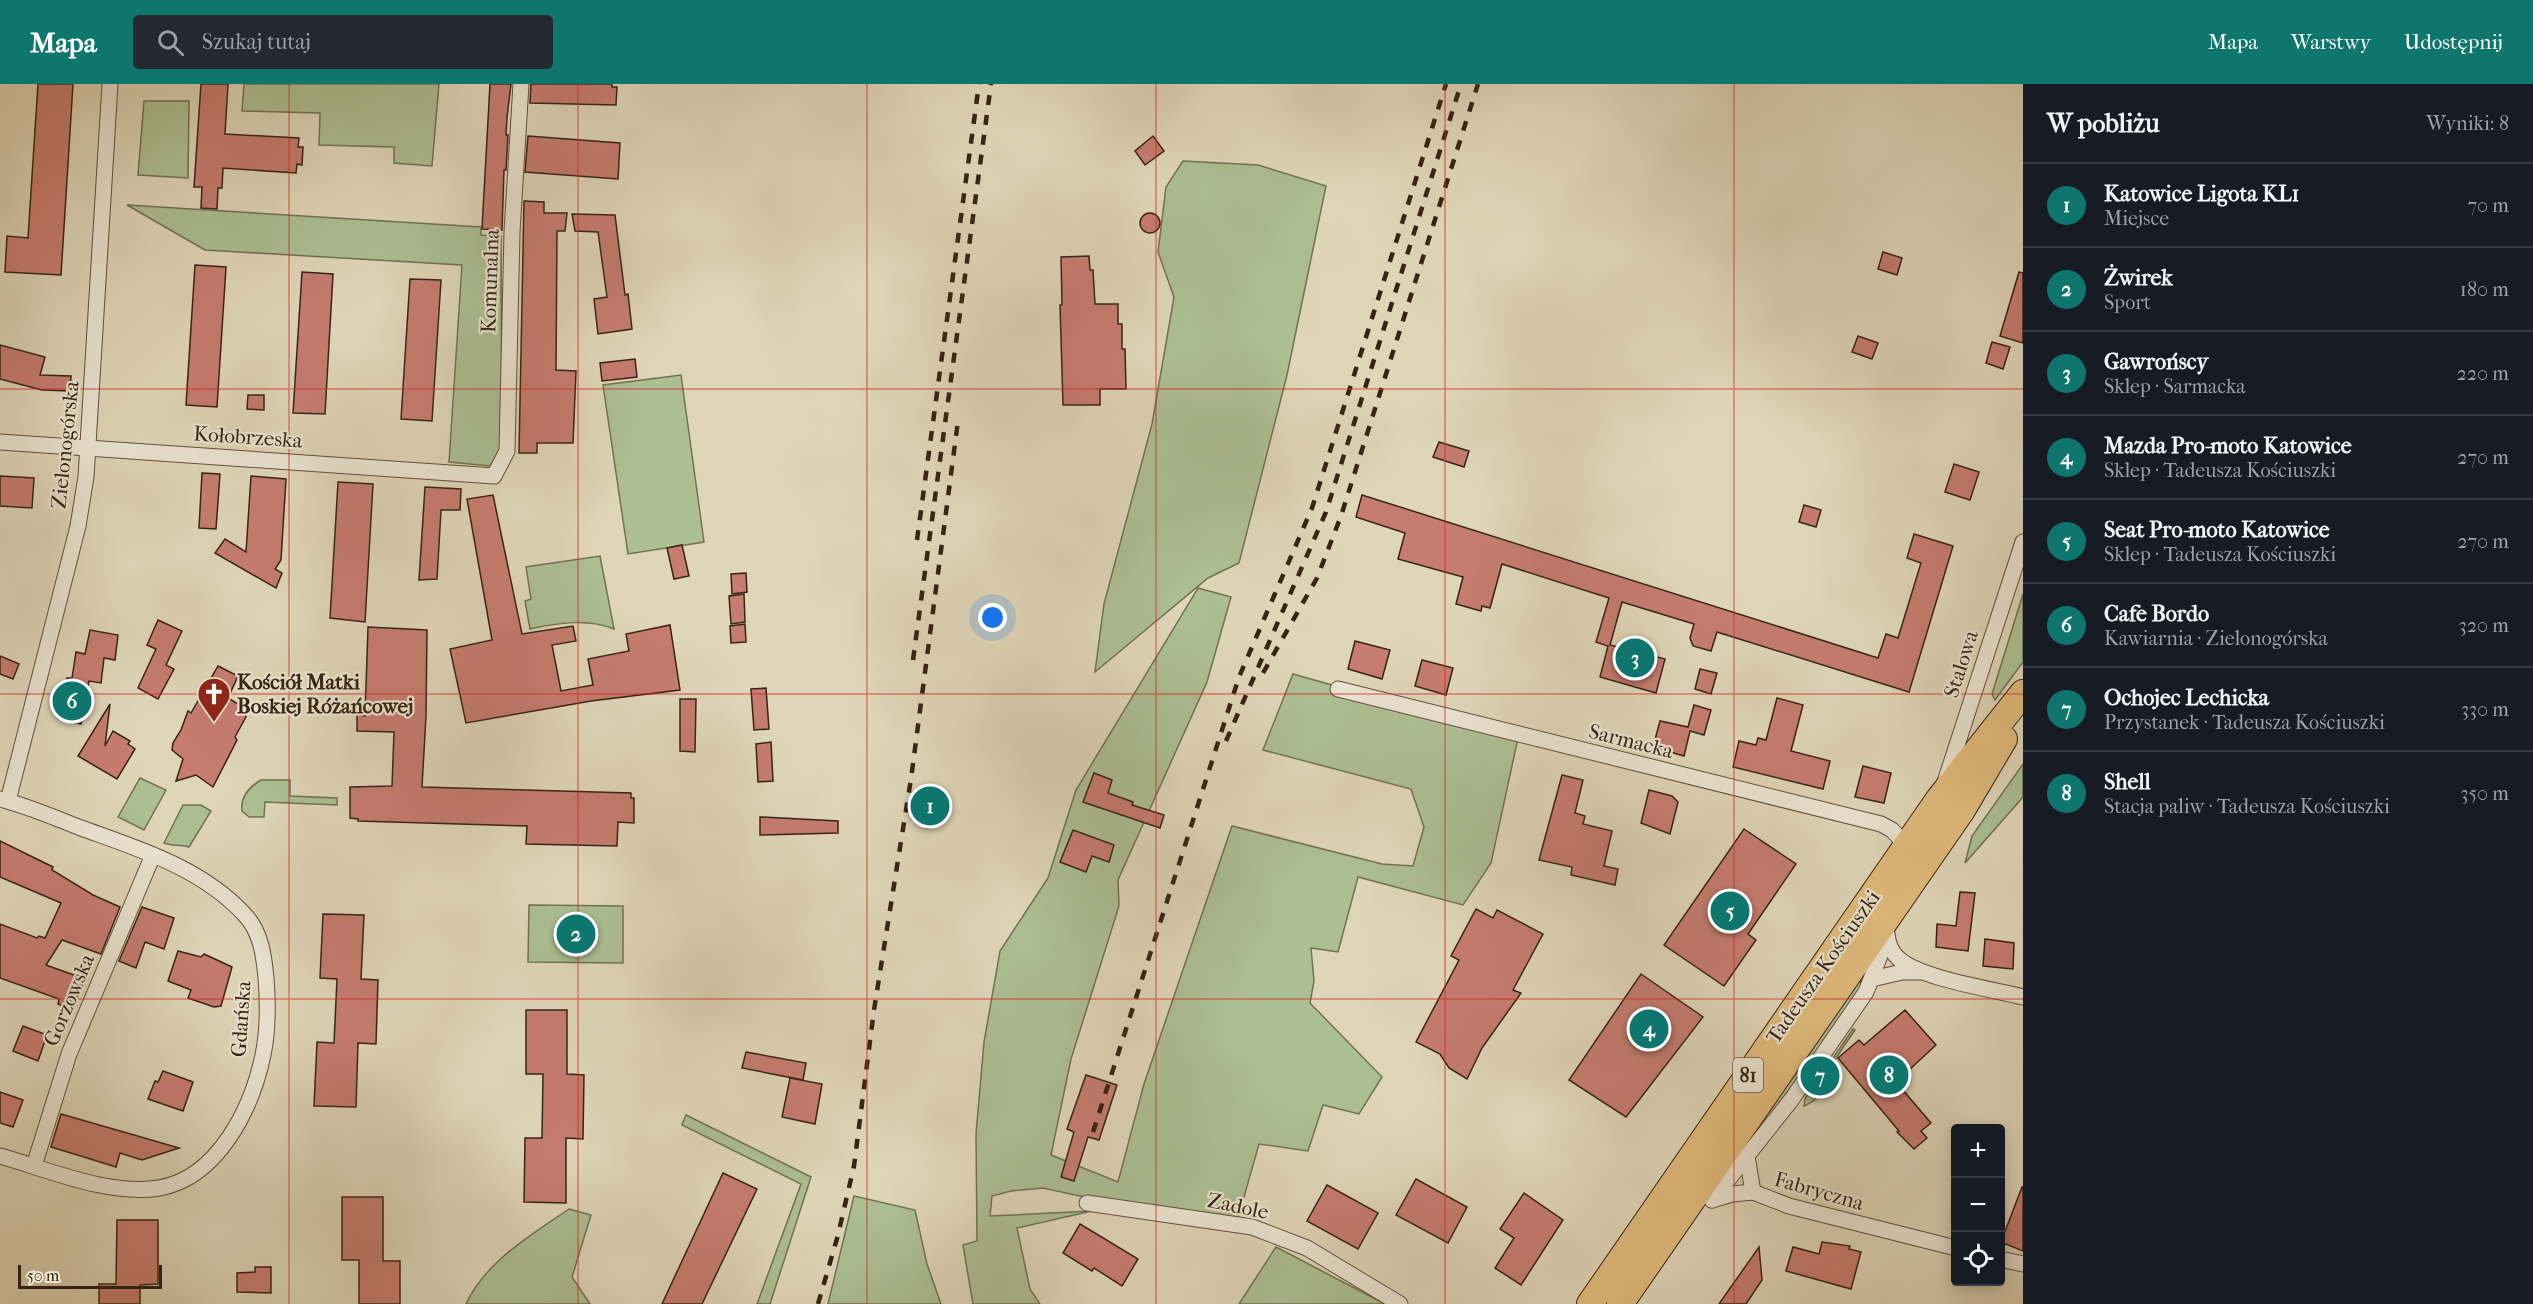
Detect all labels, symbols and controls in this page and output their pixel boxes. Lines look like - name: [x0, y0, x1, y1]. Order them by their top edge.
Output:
- search box: [133, 15, 553, 69]
- text: Mapa: [30, 26, 97, 59]
- icon: search: [154, 26, 187, 59]
- text: Szukaj tutaj: [202, 29, 311, 55]
- text: Mapa: [2208, 30, 2258, 54]
- text: Warstwy: [2291, 30, 2371, 54]
- text: Udostępnij: [2404, 30, 2503, 54]
- text: W pobliżu: [2047, 108, 2160, 139]
- text: Wyniki: 8: [2426, 112, 2509, 135]
- text: Katowice Ligota KL1: [2104, 181, 2299, 207]
- text: 1: [2063, 194, 2070, 217]
- text: 70 m: [2467, 194, 2509, 217]
- text: Miejsce: [2104, 207, 2169, 230]
- street label: Komunalna: [476, 228, 504, 333]
- text: Żwirek: [2104, 265, 2173, 291]
- text: 2: [2061, 278, 2072, 301]
- text: 180 m: [2460, 278, 2509, 301]
- text: Sport: [2104, 291, 2151, 314]
- text: Gawrońscy: [2104, 349, 2208, 375]
- text: 3: [2062, 362, 2071, 385]
- text: 220 m: [2456, 362, 2509, 385]
- text: Sklep · Sarmacka: [2104, 375, 2246, 398]
- street label: Zielonogórska: [46, 380, 84, 510]
- street label: Kołobrzeska: [193, 421, 304, 453]
- text: Mazda Pro-moto Katowice: [2104, 433, 2352, 459]
- text: 4: [2061, 446, 2072, 469]
- text: 270 m: [2457, 446, 2509, 469]
- text: Sklep · Tadeusza Kościuszki: [2104, 459, 2336, 482]
- text: Seat Pro-moto Katowice: [2104, 517, 2330, 543]
- text: 5: [2062, 530, 2071, 553]
- text: 270 m: [2457, 530, 2509, 553]
- text: Sklep · Tadeusza Kościuszki: [2104, 543, 2336, 566]
- text: Cafe Bordo: [2104, 601, 2209, 627]
- your location: [978, 603, 1007, 632]
- text: 6: [2061, 614, 2072, 637]
- text: 320 m: [2459, 614, 2509, 637]
- street label: Stalowa: [1939, 627, 1983, 701]
- text: Kawiarnia · Zielonogórska: [2104, 627, 2328, 650]
- pin: 3: [1616, 636, 1654, 680]
- place label: Kościół Matki Boskiej Różańcowej: [237, 670, 413, 718]
- church icon: Kościół Matki Boskiej Różańcowej: [196, 676, 232, 723]
- pin: 6: [52, 678, 92, 724]
- text: Ochojec Lechicka: [2104, 685, 2269, 711]
- text: 7: [2062, 698, 2071, 721]
- text: 330 m: [2461, 698, 2509, 721]
- text: Przystanek · Tadeusza Kościuszki: [2104, 711, 2385, 734]
- street label: Sarmacka: [1586, 719, 1676, 763]
- text: Shell: [2104, 769, 2151, 795]
- text: 8: [2061, 782, 2072, 805]
- text: 350 m: [2460, 782, 2509, 805]
- pin: 1: [910, 784, 950, 828]
- text: Stacja paliw · Tadeusza Kościuszki: [2104, 795, 2390, 818]
- street label: Tadeusza Kościuszki: [1761, 886, 1885, 1048]
- pin: 5: [1710, 888, 1750, 934]
- pin: 2: [556, 912, 596, 956]
- street label: Gorzowska: [39, 950, 99, 1050]
- street label: Gdańska: [226, 980, 256, 1058]
- pin: 4: [1630, 1006, 1668, 1052]
- pin: 8: [1870, 1052, 1908, 1098]
- pin: 7: [1800, 1054, 1840, 1098]
- road number: 81: [1733, 1058, 1763, 1092]
- map controls: [1951, 1124, 2005, 1286]
- button: +: [1951, 1124, 2005, 1178]
- street label: Fabryczna: [1772, 1167, 1867, 1215]
- button: −: [1951, 1178, 2005, 1232]
- street label: Zadole: [1205, 1188, 1271, 1224]
- button: locate: [1951, 1232, 2005, 1286]
- scale bar: [18, 1262, 162, 1290]
- text: 50 m: [27, 1266, 59, 1285]

